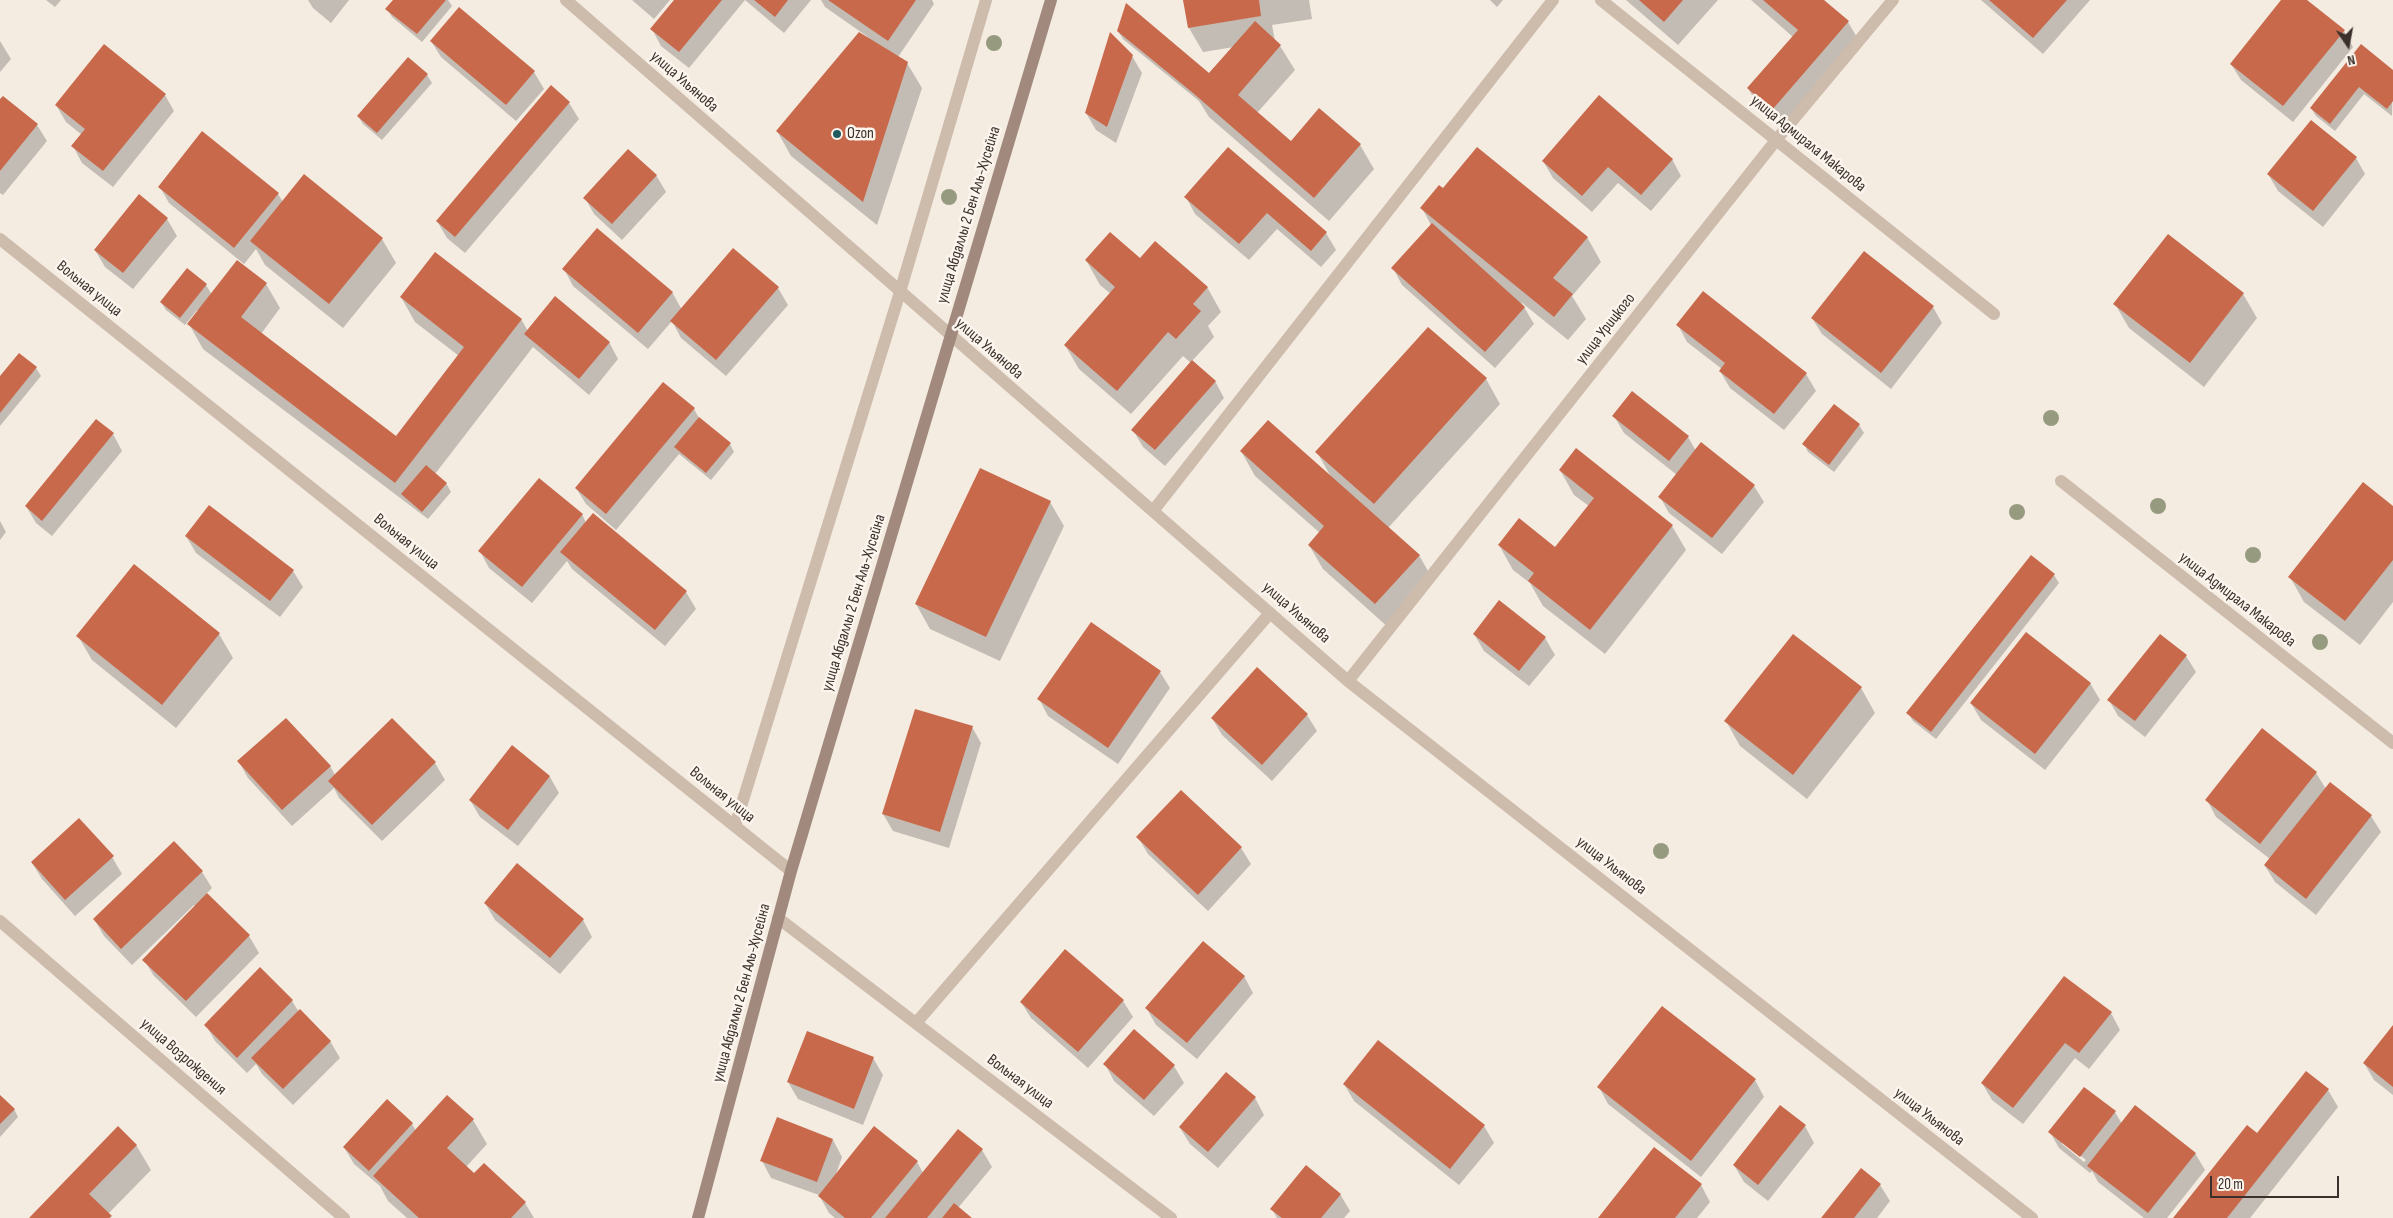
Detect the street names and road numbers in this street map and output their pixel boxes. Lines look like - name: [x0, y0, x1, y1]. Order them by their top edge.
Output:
- street label: улица Ульянова: [646, 47, 722, 117]
- street label: улица Адмирала Макарова: [1746, 91, 1870, 197]
- street label: улица Абдаллы 2 Бен Аль-Хусейна: [933, 124, 1005, 306]
- street label: Вольная улица: [52, 257, 126, 321]
- street label: улица Урицкого: [1572, 290, 1640, 368]
- street label: улица Ульянова: [951, 314, 1027, 384]
- street label: Вольная улица: [369, 510, 443, 574]
- street label: улица Абдаллы 2 Бен Аль-Хусейна: [818, 512, 890, 694]
- street label: улица Адмирала Макарова: [2175, 548, 2299, 652]
- street label: улица Ульянова: [1258, 578, 1334, 648]
- street label: Вольная улица: [685, 763, 759, 827]
- street label: улица Ульянова: [1572, 833, 1650, 899]
- street label: улица Абдаллы 2 Бен Аль-Хусейна: [709, 902, 775, 1084]
- street label: улица Возрождения: [136, 1014, 230, 1100]
- street label: Вольная улица: [983, 1051, 1057, 1113]
- street label: улица Ульянова: [1890, 1084, 1968, 1150]

